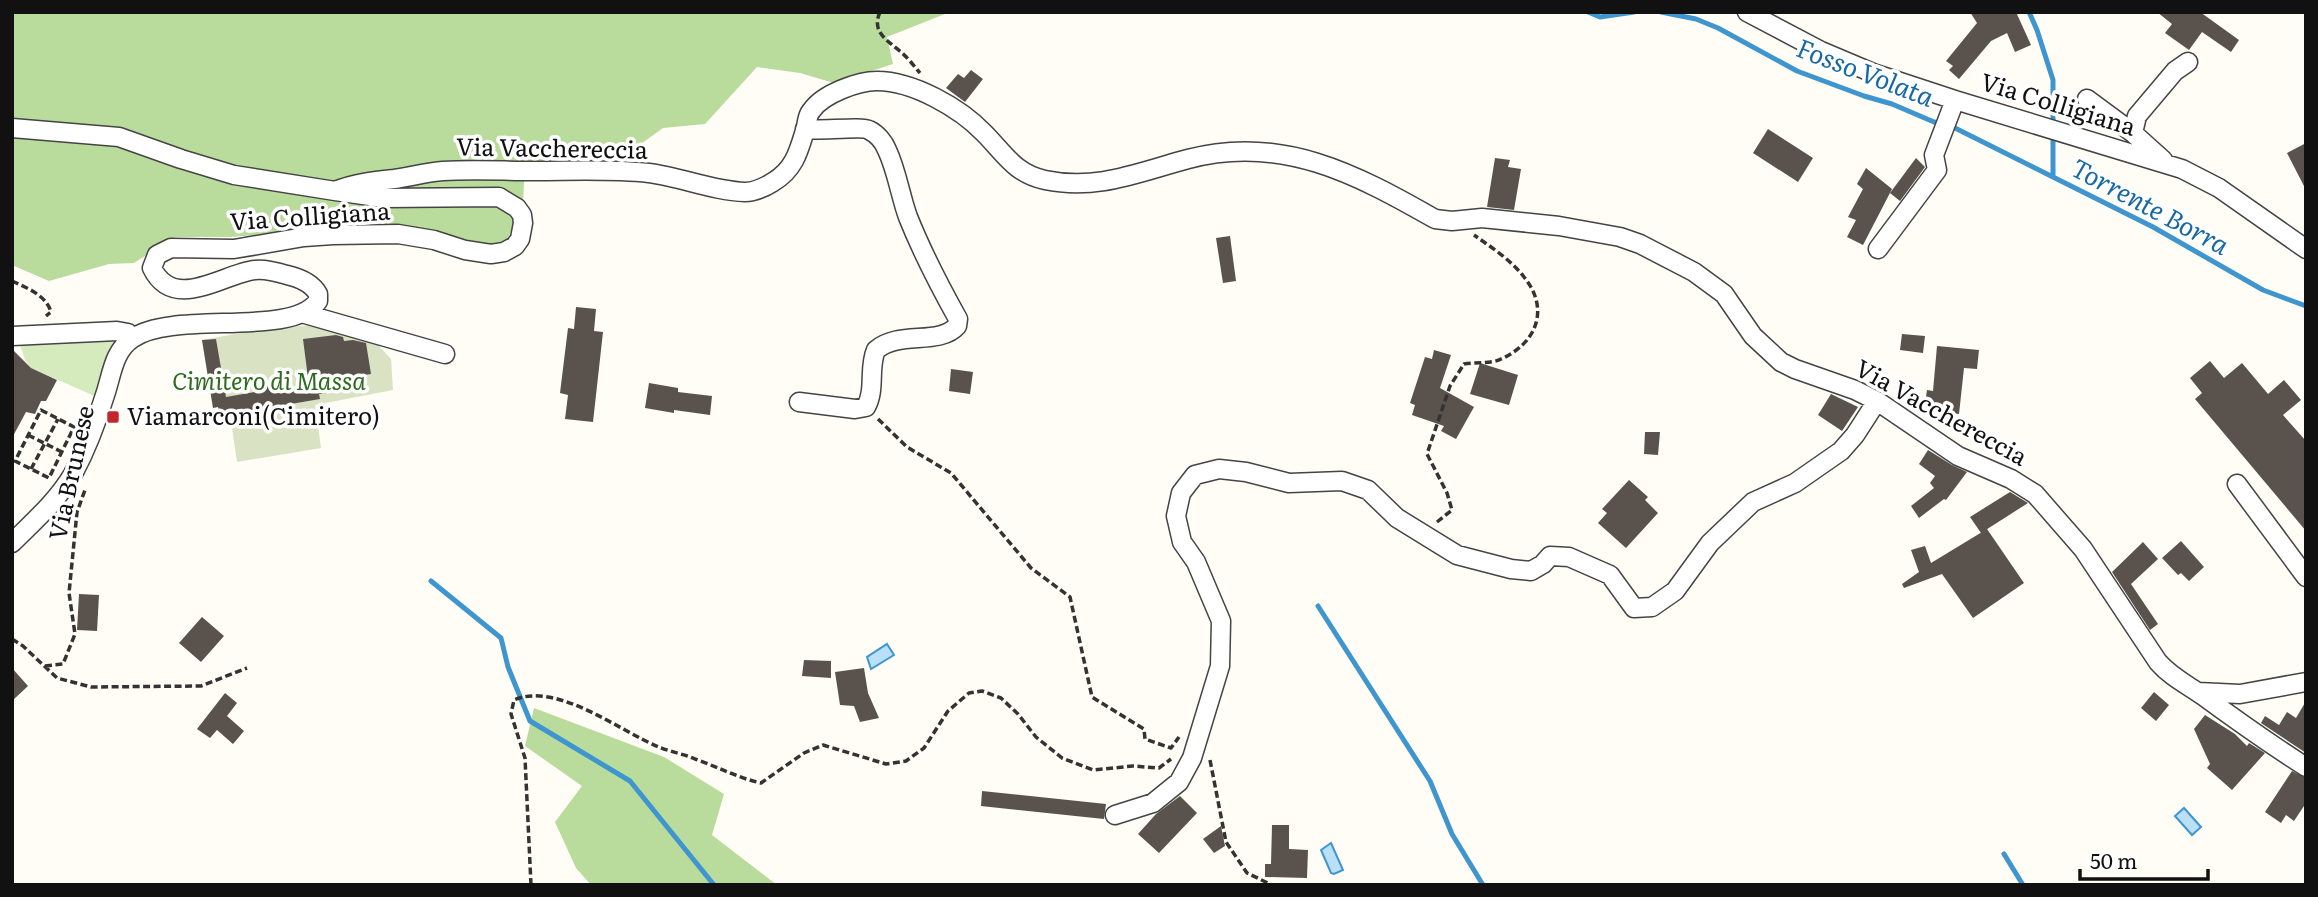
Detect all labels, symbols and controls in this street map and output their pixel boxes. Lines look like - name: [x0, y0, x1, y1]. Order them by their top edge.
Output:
- water label: Fosso Volata: [1792, 27, 1940, 115]
- street label: Via Colligiana: [1977, 62, 2141, 143]
- street label: Via Vacchereccia: [456, 127, 648, 166]
- water label: Torrente Borra: [2065, 147, 2237, 263]
- street label: Via Colligiana: [229, 191, 391, 238]
- street label: Via Vacchereccia: [1850, 349, 2035, 473]
- park label: Cimitero di Massa: [172, 362, 366, 397]
- place label: Viamarconi(Cimitero): [127, 397, 380, 432]
- street label: Via Brunese: [38, 402, 101, 543]
- marker: Viamarconi(Cimitero): [105, 409, 121, 425]
- scale bar: [2080, 838, 2208, 882]
- text: 50 m: [2090, 844, 2137, 875]

